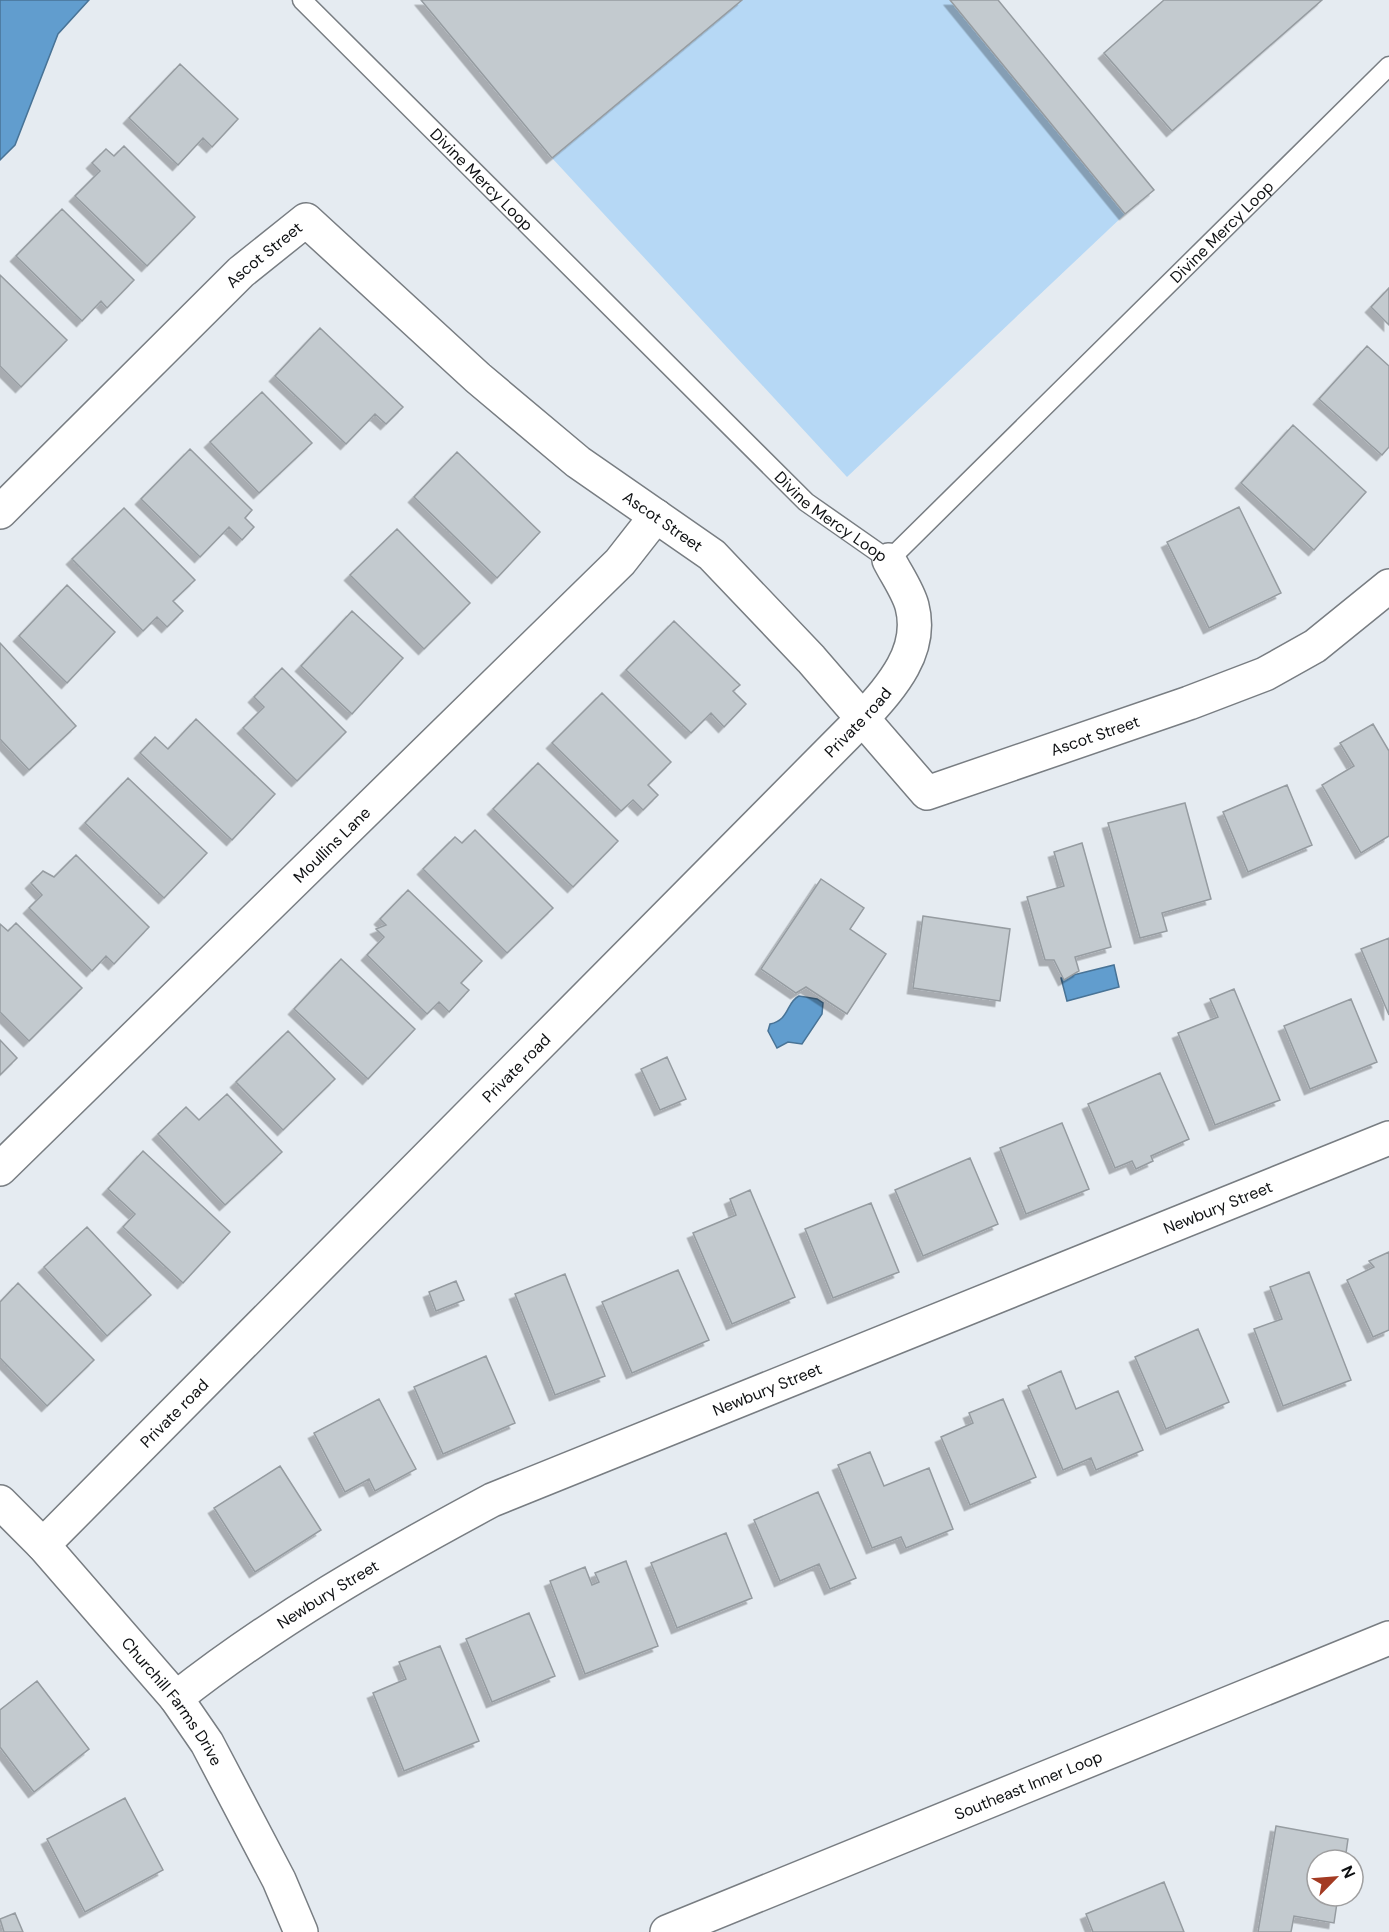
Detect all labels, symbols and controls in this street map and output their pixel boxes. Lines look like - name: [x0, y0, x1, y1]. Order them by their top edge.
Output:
- street label: Divine Mercy Loop: [426, 123, 538, 235]
- street label: Divine Mercy Loop: [1165, 176, 1278, 287]
- street label: Ascot Street: [221, 217, 306, 292]
- street label: Divine Mercy Loop: [770, 466, 892, 566]
- street label: Ascot Street: [619, 486, 707, 556]
- street label: Private road: [820, 683, 896, 762]
- street label: Ascot Street: [1048, 710, 1142, 760]
- street label: Moullins Lane: [288, 802, 375, 887]
- street label: Private road: [477, 1029, 555, 1107]
- street label: Newbury Street: [1160, 1176, 1275, 1239]
- street label: Newbury Street: [709, 1358, 825, 1420]
- street label: Private road: [135, 1374, 213, 1452]
- street label: Newbury Street: [273, 1555, 382, 1633]
- street label: Churchill Farms Drive: [117, 1632, 227, 1769]
- street label: Southeast Inner Loop: [951, 1745, 1105, 1824]
- north arrow: [1305, 1848, 1365, 1908]
- text: N: [1336, 1862, 1360, 1882]

